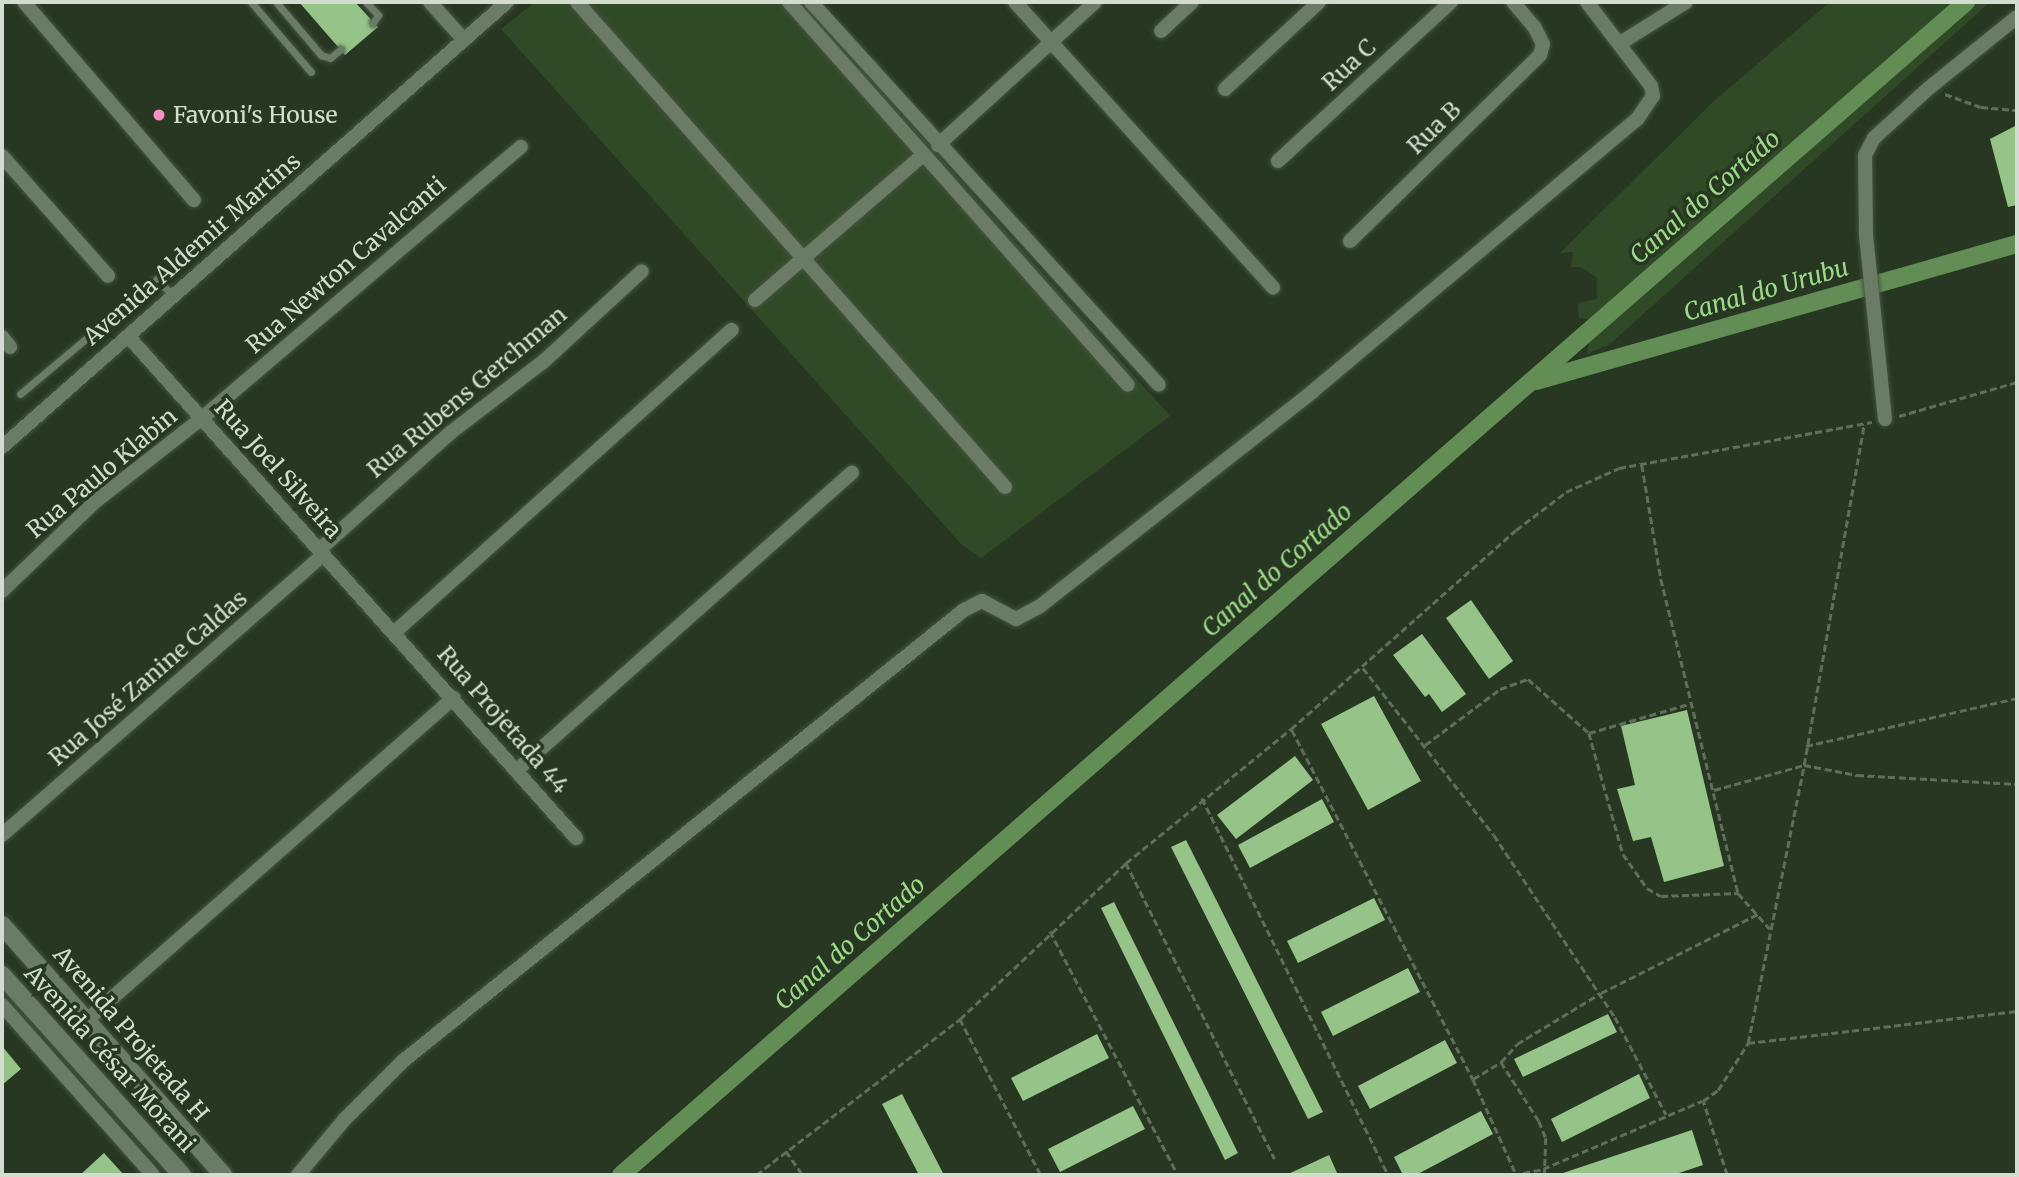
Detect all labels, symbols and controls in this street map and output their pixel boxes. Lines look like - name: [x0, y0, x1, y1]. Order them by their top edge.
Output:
- street label: Rua C: [1317, 33, 1381, 97]
- street label: Rua B: [1402, 96, 1466, 160]
- place label: Favoni's House: [173, 101, 338, 129]
- marker: Favoni's House: [151, 107, 167, 123]
- water label: Canal do Cortado: [1624, 124, 1786, 270]
- street label: Avenida Aldemir Martins: [78, 147, 306, 351]
- street label: Rua Newton Cavalcanti: [241, 171, 451, 359]
- water label: Canal do Urubu: [1680, 253, 1852, 327]
- street label: Rua Rubens Gerchman: [362, 301, 572, 483]
- street label: Rua Joel Silveira: [209, 394, 347, 544]
- street label: Rua Paulo Klabin: [21, 402, 183, 544]
- water label: Canal do Cortado: [1196, 497, 1358, 643]
- street label: Rua José Zanine Caldas: [43, 584, 253, 772]
- street label: Rua Projetada 44: [431, 641, 575, 799]
- water label: Canal do Cortado: [769, 870, 931, 1016]
- street label: Avenida Projetada H: [48, 941, 214, 1127]
- street label: Avenida César Morani: [19, 960, 201, 1158]

